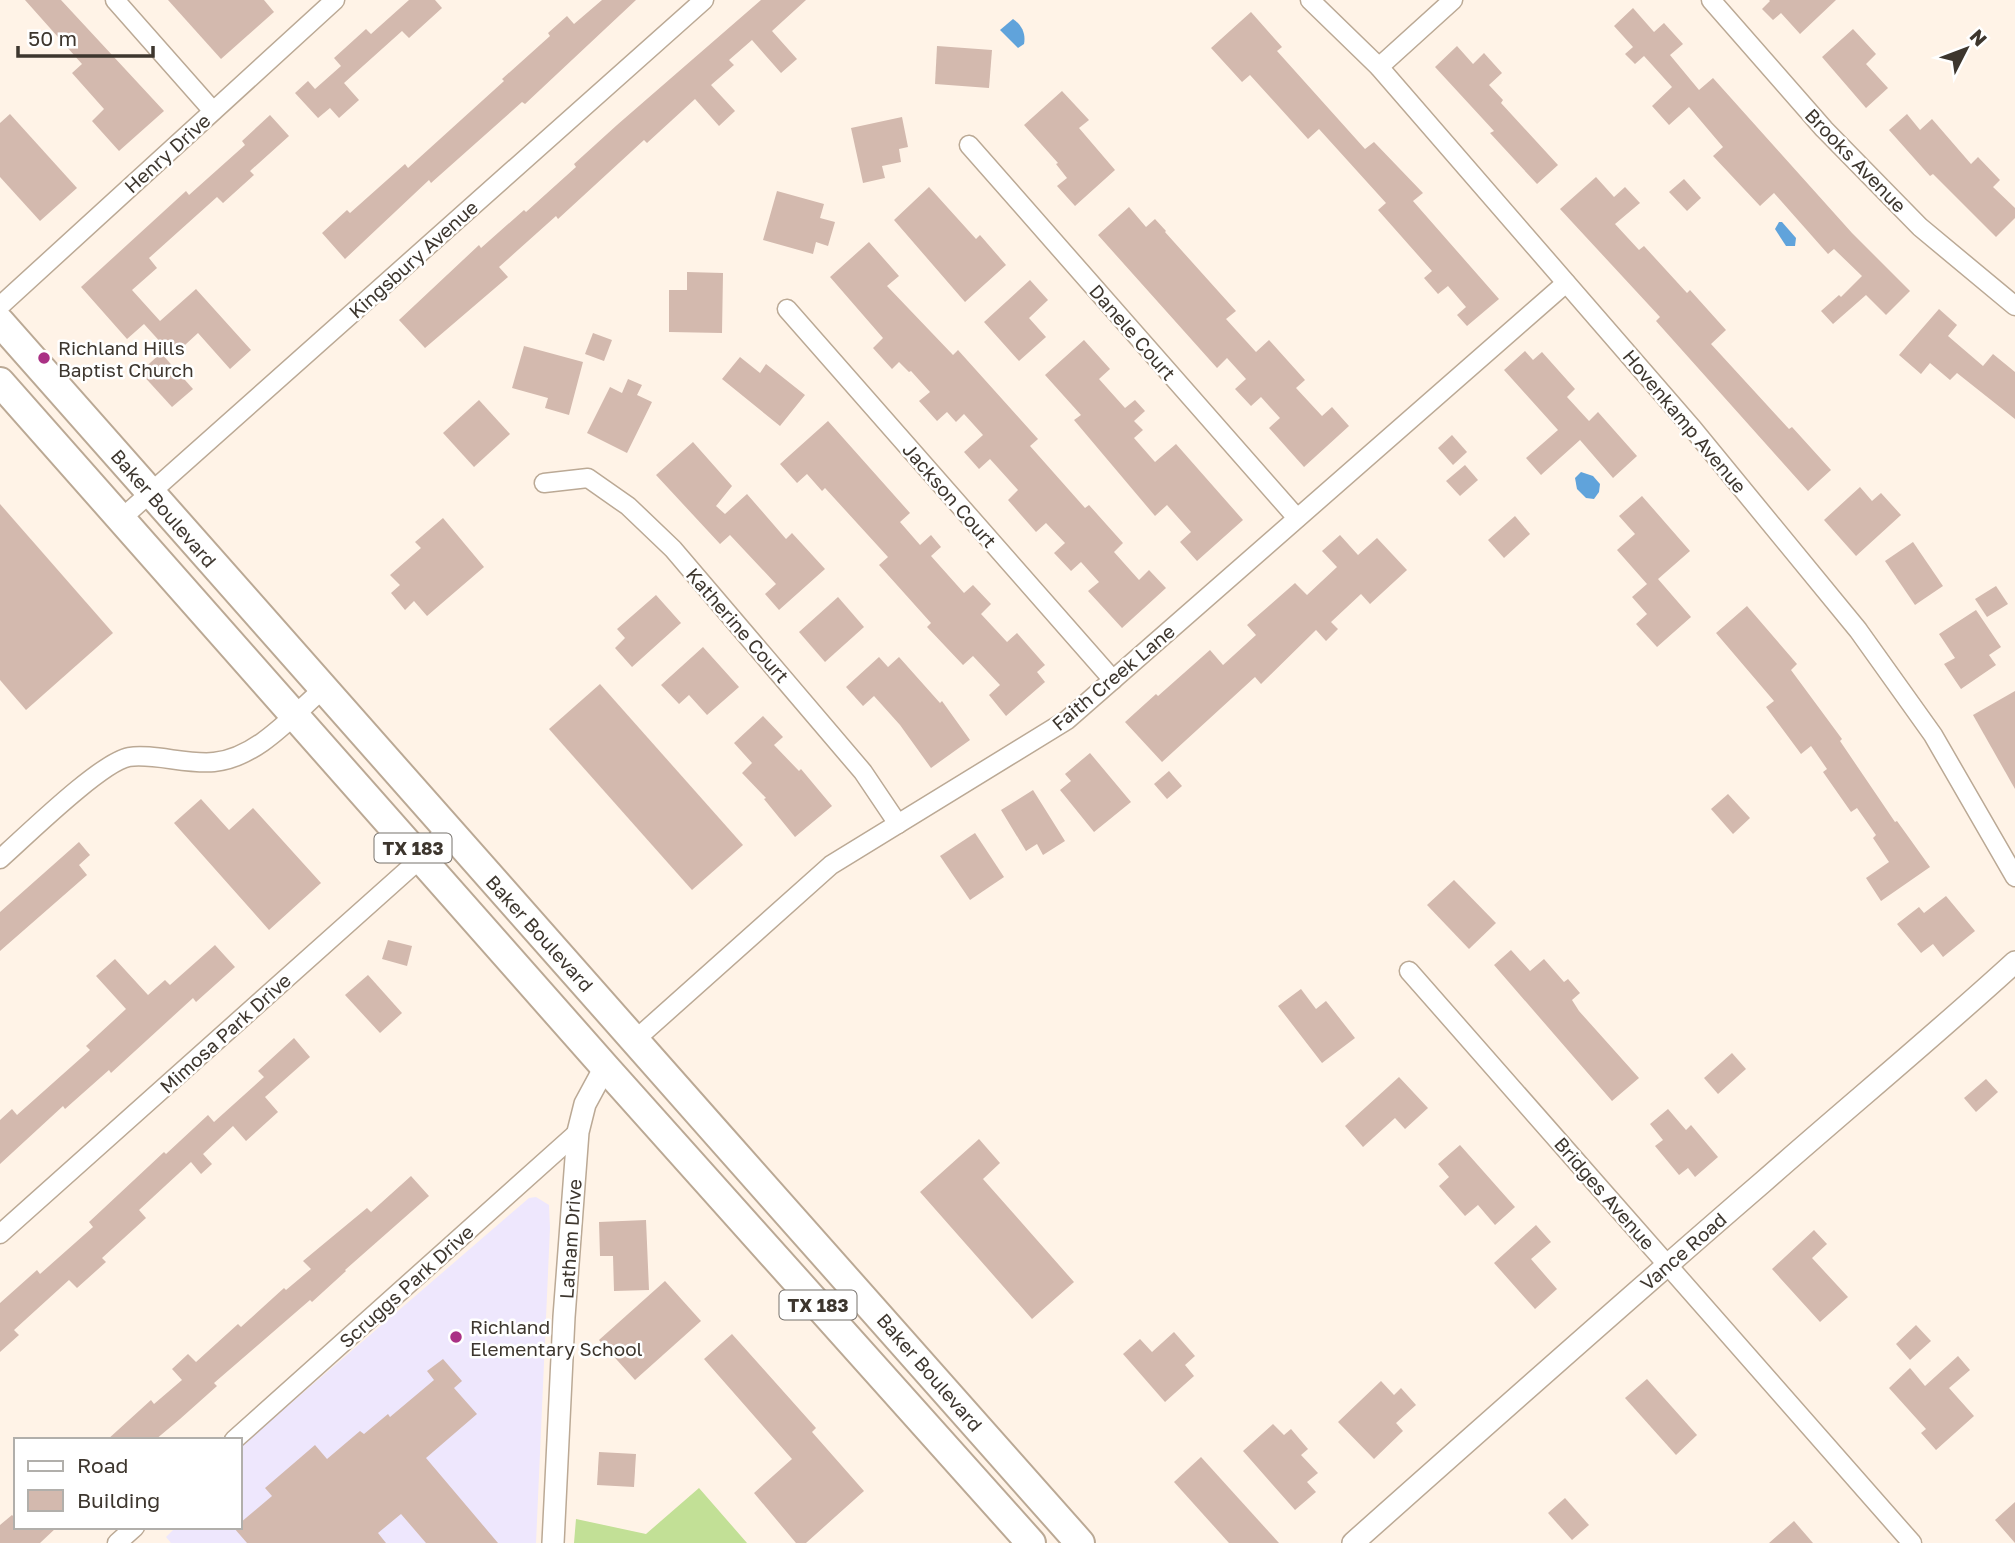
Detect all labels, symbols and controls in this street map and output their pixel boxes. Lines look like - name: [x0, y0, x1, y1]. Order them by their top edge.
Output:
- scale bar: [18, 14, 152, 58]
- north arrow: [1931, 14, 2001, 84]
- text: N: [1966, 24, 1992, 50]
- text: 50 m: [28, 25, 77, 51]
- street label: Brooks Avenue: [1801, 103, 1911, 217]
- street label: Henry Drive: [119, 108, 215, 198]
- street label: Kingsbury Avenue: [344, 195, 482, 323]
- street label: Danele Court: [1085, 279, 1181, 385]
- place label: Richland Hills Baptist Church: [58, 336, 194, 381]
- street label: Hovenkamp Avenue: [1618, 345, 1752, 497]
- marker: Richland Hills Baptist Church: [36, 350, 52, 366]
- street label: Jackson Court: [898, 438, 1002, 552]
- street label: Baker Boulevard: [106, 444, 222, 572]
- street label: Katherine Court: [682, 563, 794, 687]
- street label: Faith Creek Lane: [1047, 619, 1179, 735]
- road number: TX 183: [374, 834, 452, 862]
- street label: Baker Boulevard: [482, 870, 598, 996]
- street label: Mimosa Park Drive: [155, 968, 295, 1098]
- street label: Bridges Avenue: [1550, 1132, 1660, 1254]
- street label: Latham Drive: [554, 1178, 586, 1300]
- street label: Vance Road: [1635, 1207, 1731, 1295]
- street label: Scruggs Park Drive: [334, 1220, 478, 1352]
- road number: TX 183: [780, 1290, 856, 1320]
- street label: Baker Boulevard: [872, 1308, 988, 1436]
- place label: Richland Elementary School: [470, 1315, 643, 1360]
- marker: Richland Elementary School: [448, 1329, 464, 1345]
- legend: [14, 1438, 242, 1529]
- text: Road: [77, 1452, 128, 1478]
- text: Building: [77, 1487, 160, 1513]

